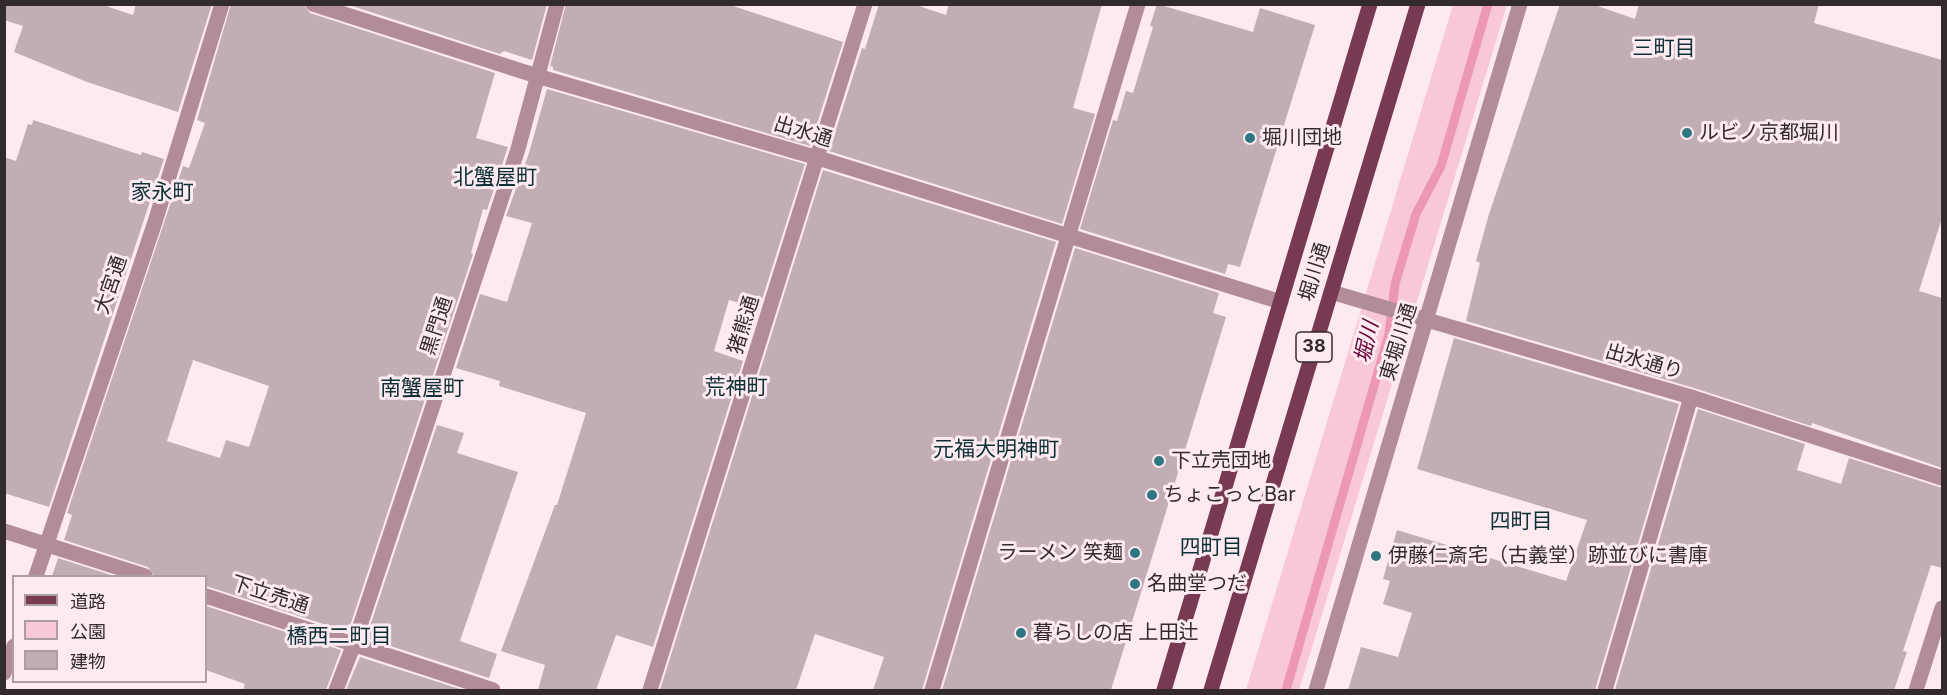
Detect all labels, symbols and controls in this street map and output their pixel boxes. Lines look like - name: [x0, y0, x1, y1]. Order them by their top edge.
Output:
- district label: 三町目: [1633, 36, 1695, 62]
- street label: 出水通: [771, 112, 835, 152]
- place label: ルビノ京都堀川: [1699, 121, 1839, 145]
- place label: 堀川団地: [1262, 126, 1342, 150]
- marker: ルビノ京都堀川: [1680, 126, 1694, 140]
- marker: 堀川団地: [1243, 131, 1257, 145]
- district label: 北蟹屋町: [453, 165, 537, 191]
- district label: 家永町: [131, 180, 193, 206]
- street label: 堀川通: [1295, 240, 1335, 304]
- street label: 大宮通: [90, 253, 132, 317]
- street label: 猪熊通: [724, 293, 764, 357]
- street label: 黒門通: [416, 294, 458, 358]
- street label: 東堀川通: [1376, 300, 1422, 384]
- water label: 堀川: [1350, 319, 1384, 365]
- road number: 38: [1296, 332, 1332, 362]
- street label: 出水通り: [1602, 339, 1686, 385]
- district label: 荒神町: [705, 375, 767, 401]
- district label: 南蟹屋町: [380, 376, 464, 402]
- district label: 元福大明神町: [933, 437, 1059, 463]
- place label: 下立売団地: [1171, 449, 1271, 473]
- marker: 下立売団地: [1152, 454, 1166, 468]
- place label: ちょこっとBar: [1164, 483, 1296, 507]
- marker: ちょこっとBar: [1145, 488, 1159, 502]
- district label: 四町目: [1490, 509, 1552, 535]
- district label: 四町目: [1180, 535, 1242, 561]
- place label: ラーメン 笑麺: [997, 541, 1123, 565]
- place label: 伊藤仁斎宅（古義堂）跡並びに書庫: [1388, 544, 1708, 568]
- marker: ラーメン 笑麺: [1128, 546, 1142, 560]
- marker: 伊藤仁斎宅（古義堂）跡並びに書庫: [1369, 549, 1383, 563]
- street label: 下立売通: [228, 571, 312, 619]
- place label: 名曲堂つだ: [1147, 572, 1247, 596]
- legend: [12, 575, 207, 683]
- marker: 名曲堂つだ: [1128, 577, 1142, 591]
- text: 道路: [70, 591, 106, 612]
- text: 公園: [70, 621, 106, 642]
- place label: 暮らしの店 上田辻: [1033, 621, 1199, 645]
- district label: 橋西二町目: [287, 624, 391, 650]
- marker: 暮らしの店 上田辻: [1014, 626, 1028, 640]
- text: 建物: [70, 651, 106, 672]

